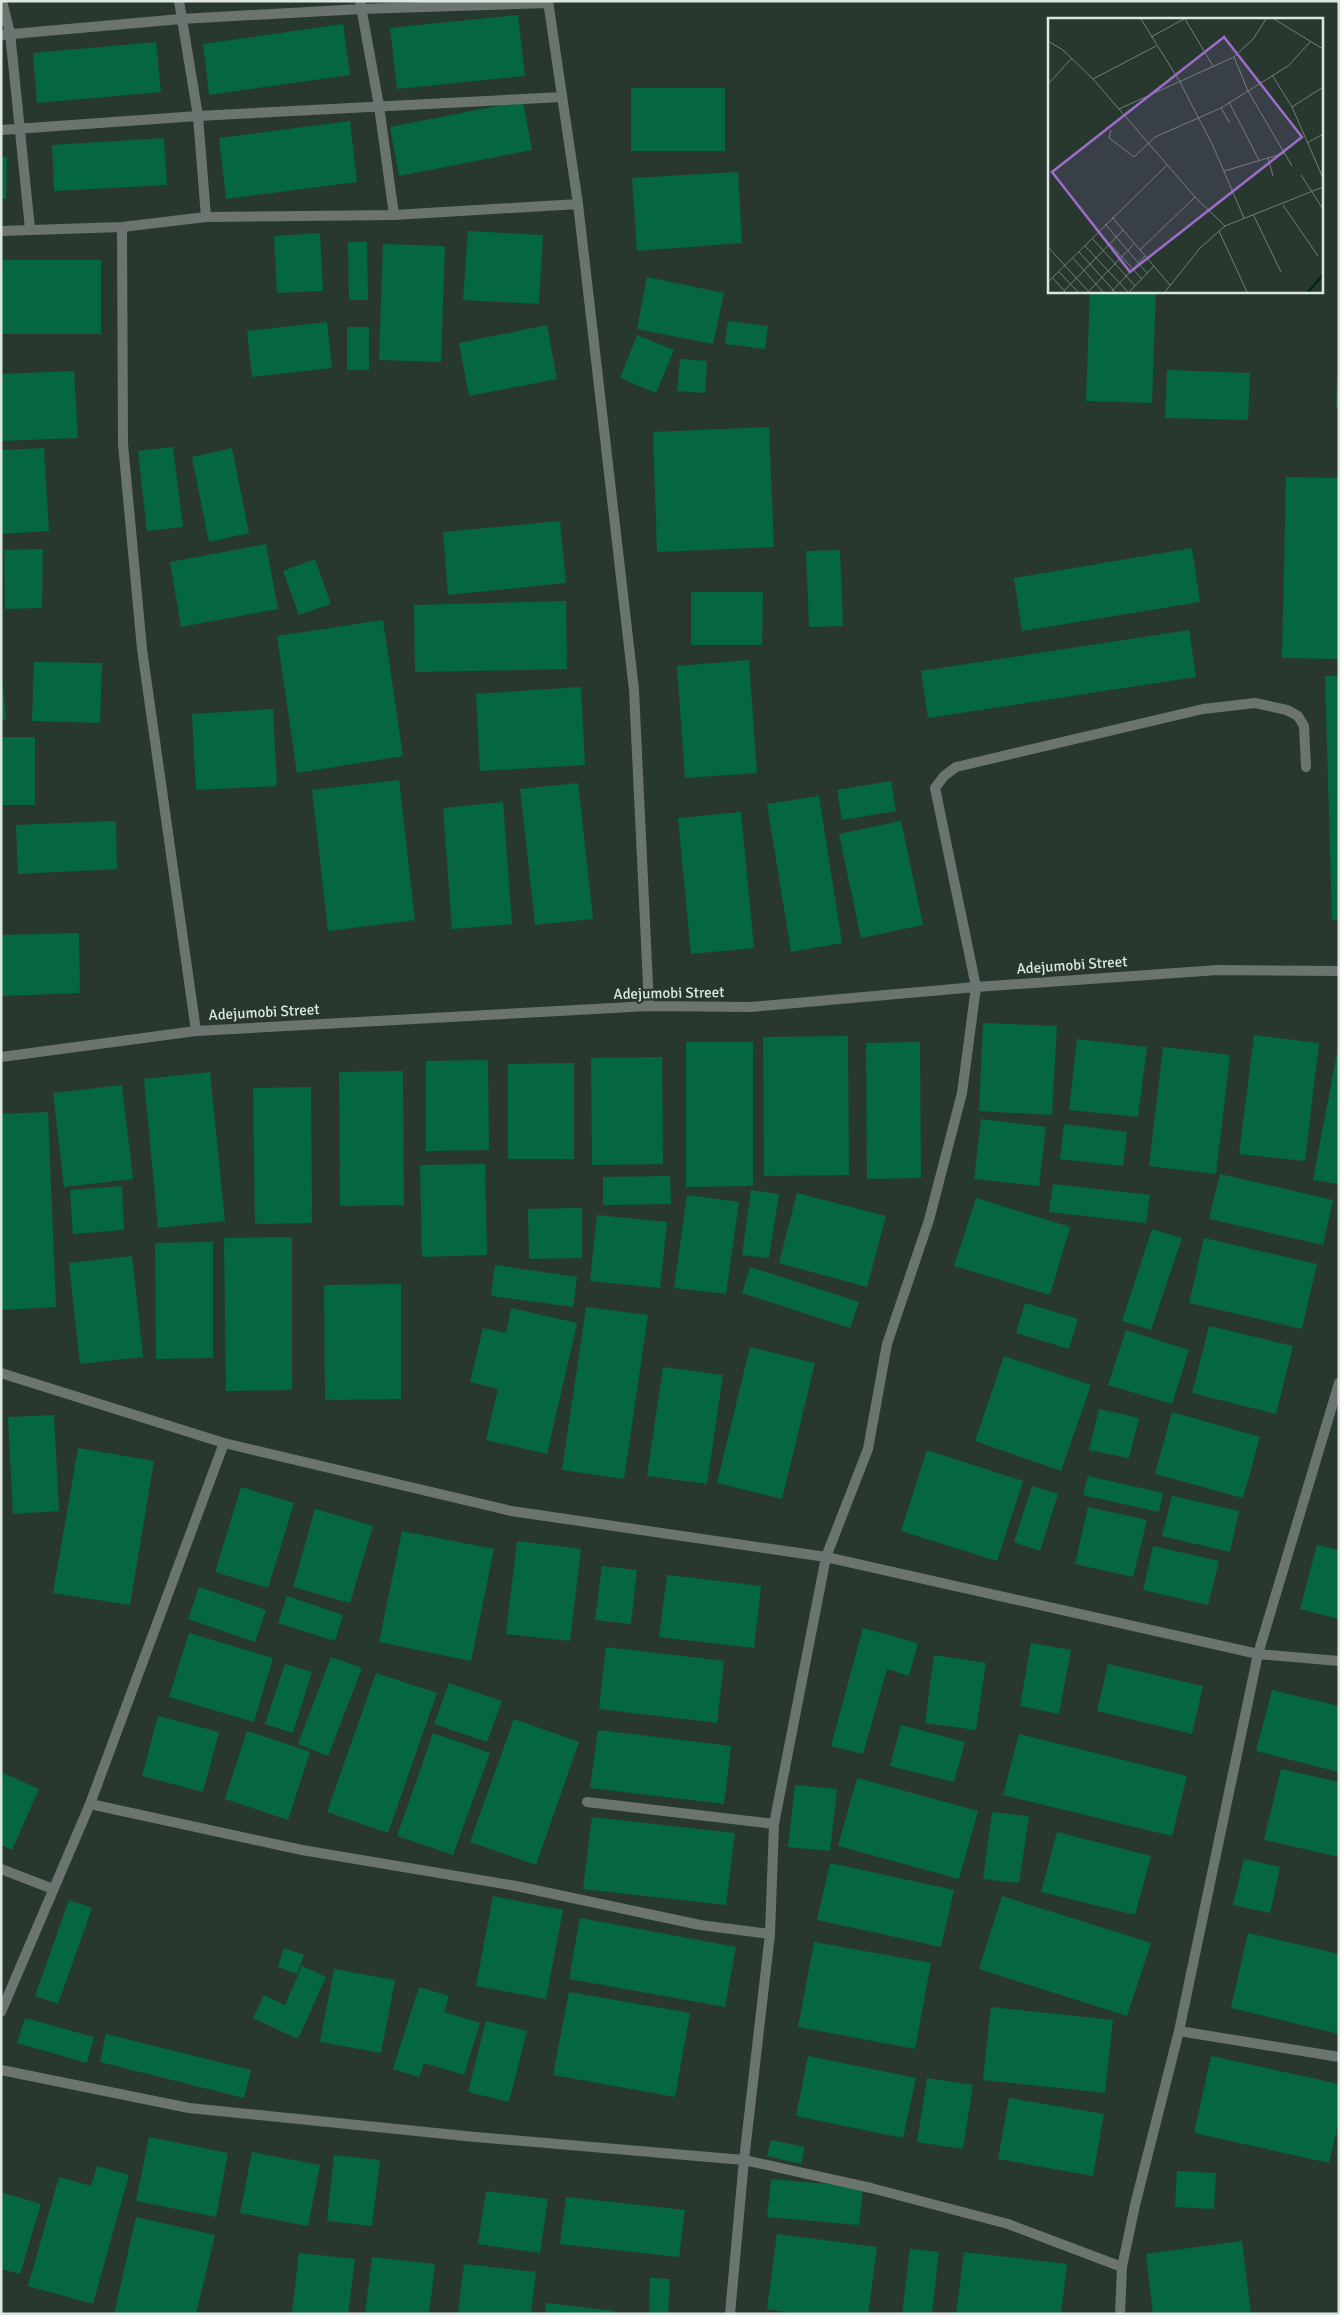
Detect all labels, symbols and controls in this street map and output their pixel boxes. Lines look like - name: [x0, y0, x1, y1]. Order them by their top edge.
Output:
- inset map: [1048, 18, 1322, 292]
- street label: Adejumobi Street: [1016, 952, 1128, 978]
- street label: Adejumobi Street: [613, 983, 725, 1003]
- street label: Adejumobi Street: [208, 1000, 320, 1024]

